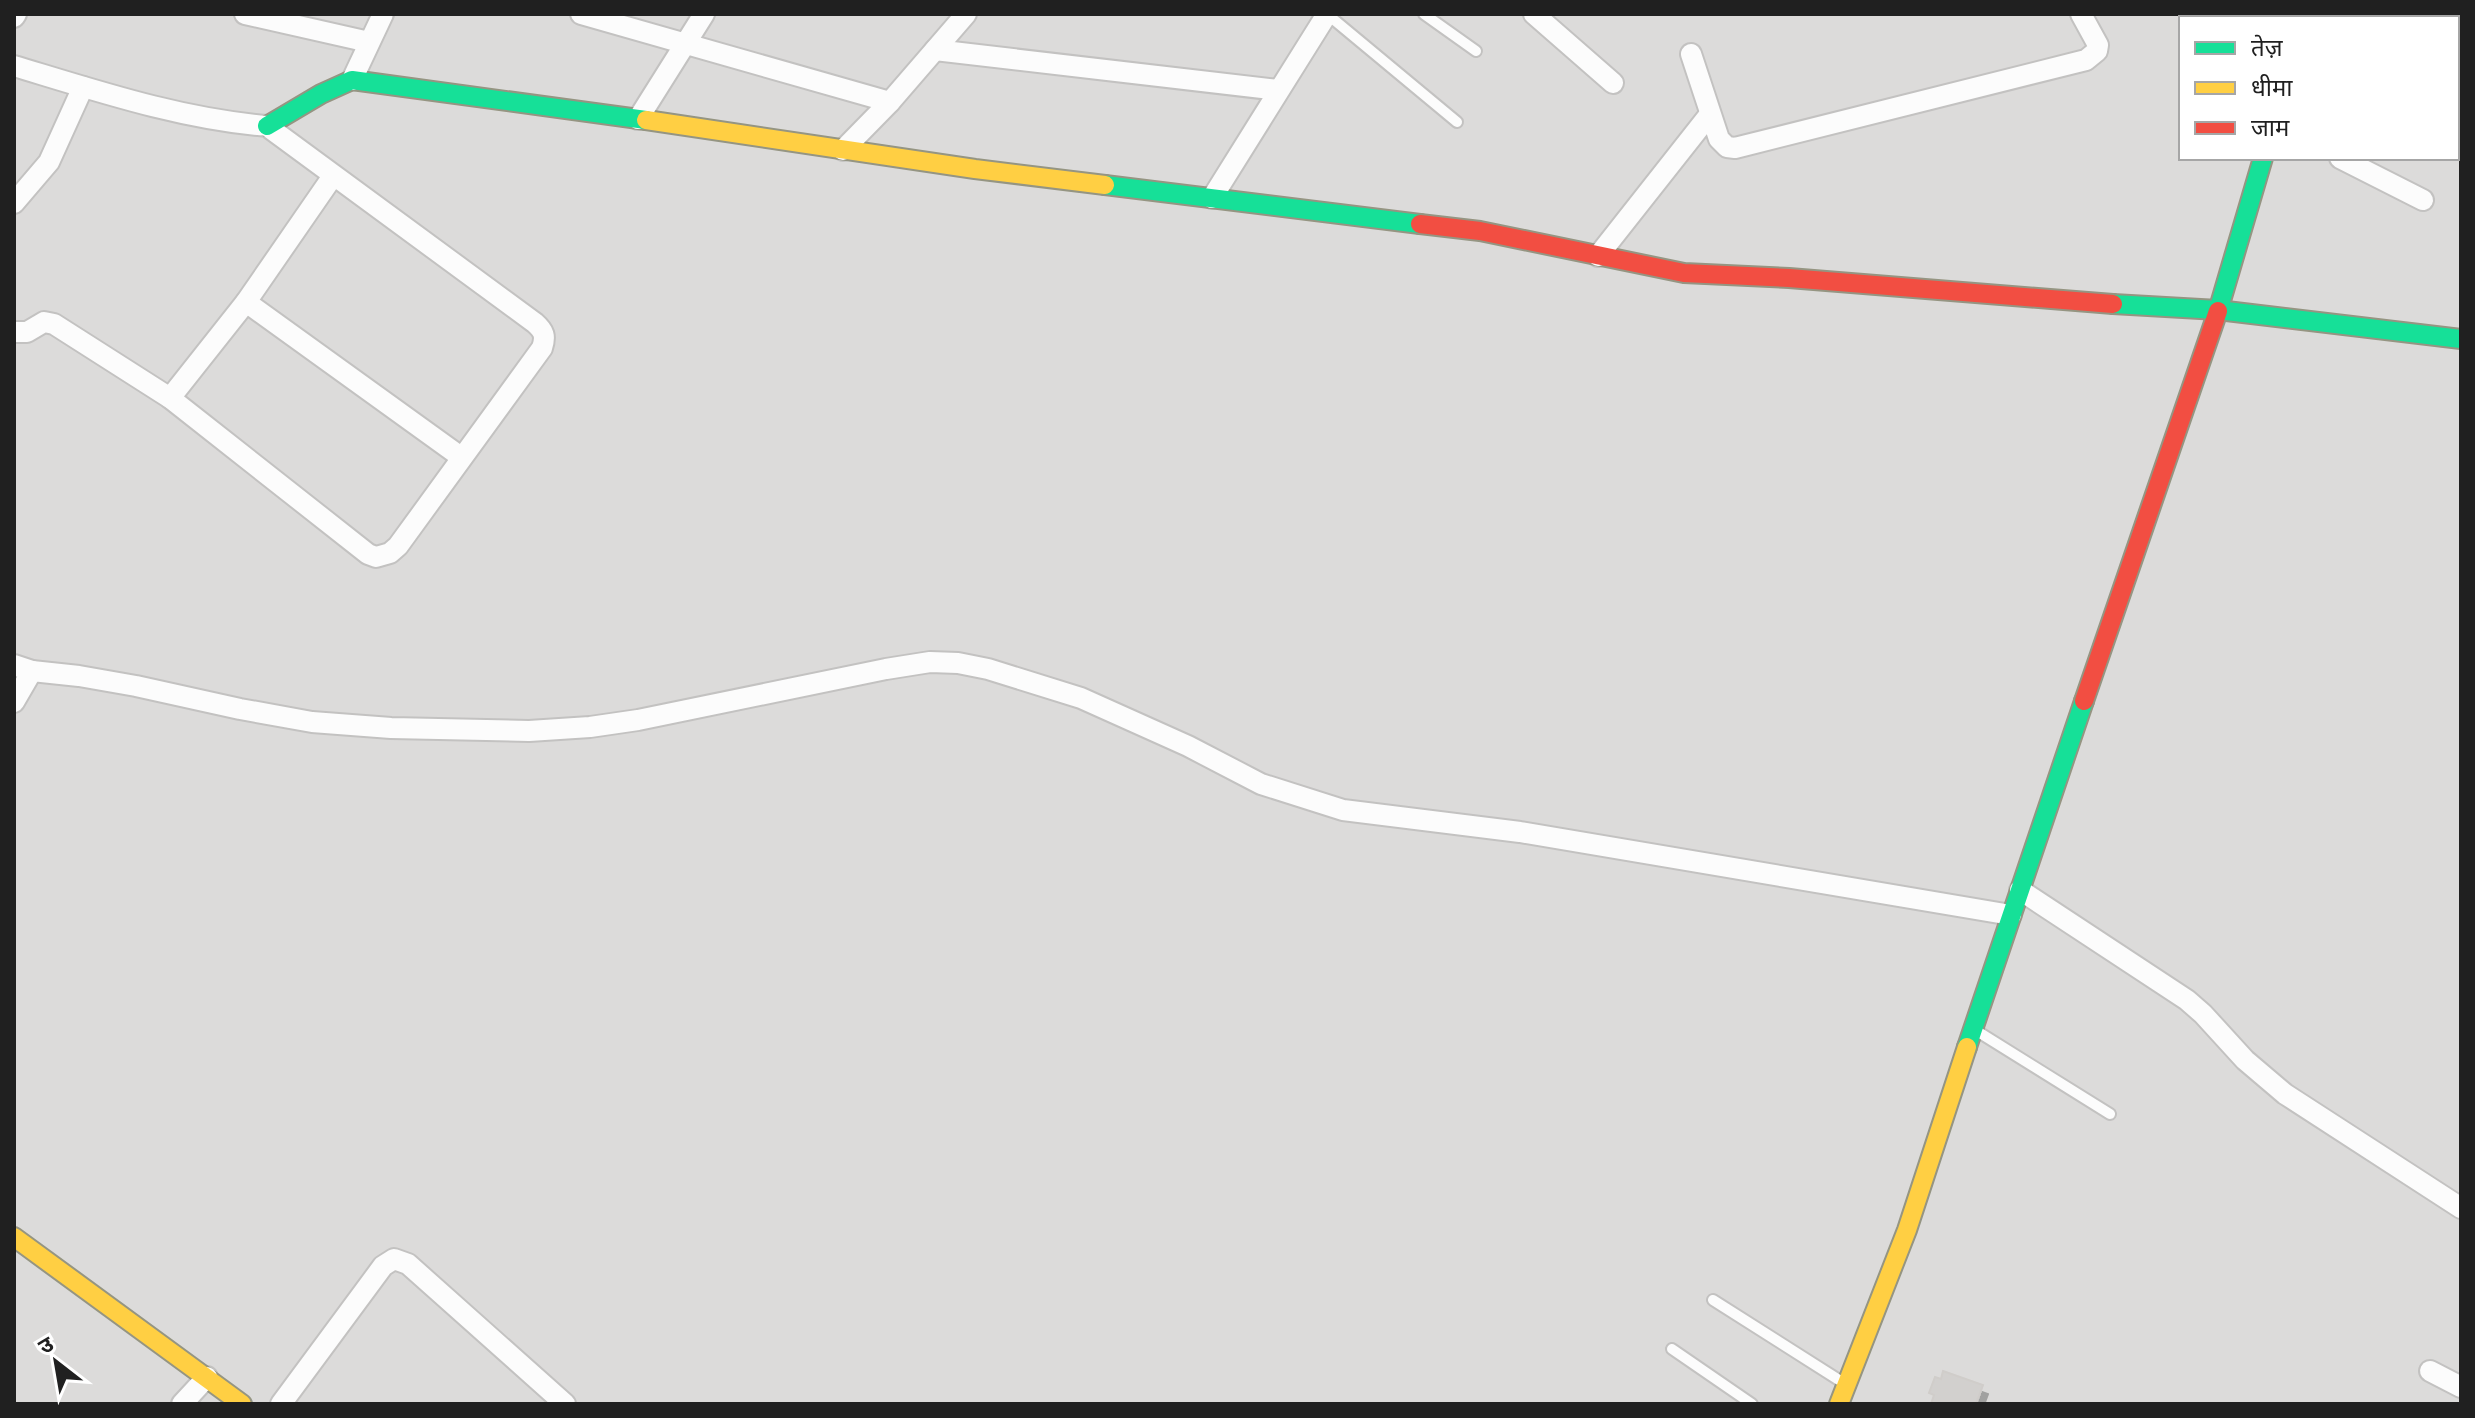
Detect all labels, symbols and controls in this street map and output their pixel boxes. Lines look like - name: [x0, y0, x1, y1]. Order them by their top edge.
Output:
- legend: [2179, 16, 2459, 160]
- text: तेज़: [2251, 32, 2284, 61]
- text: धीमा: [2251, 72, 2293, 101]
- text: जाम: [2251, 112, 2290, 141]
- north arrow: [16, 1322, 96, 1402]
- text: उ: [33, 1329, 58, 1358]

